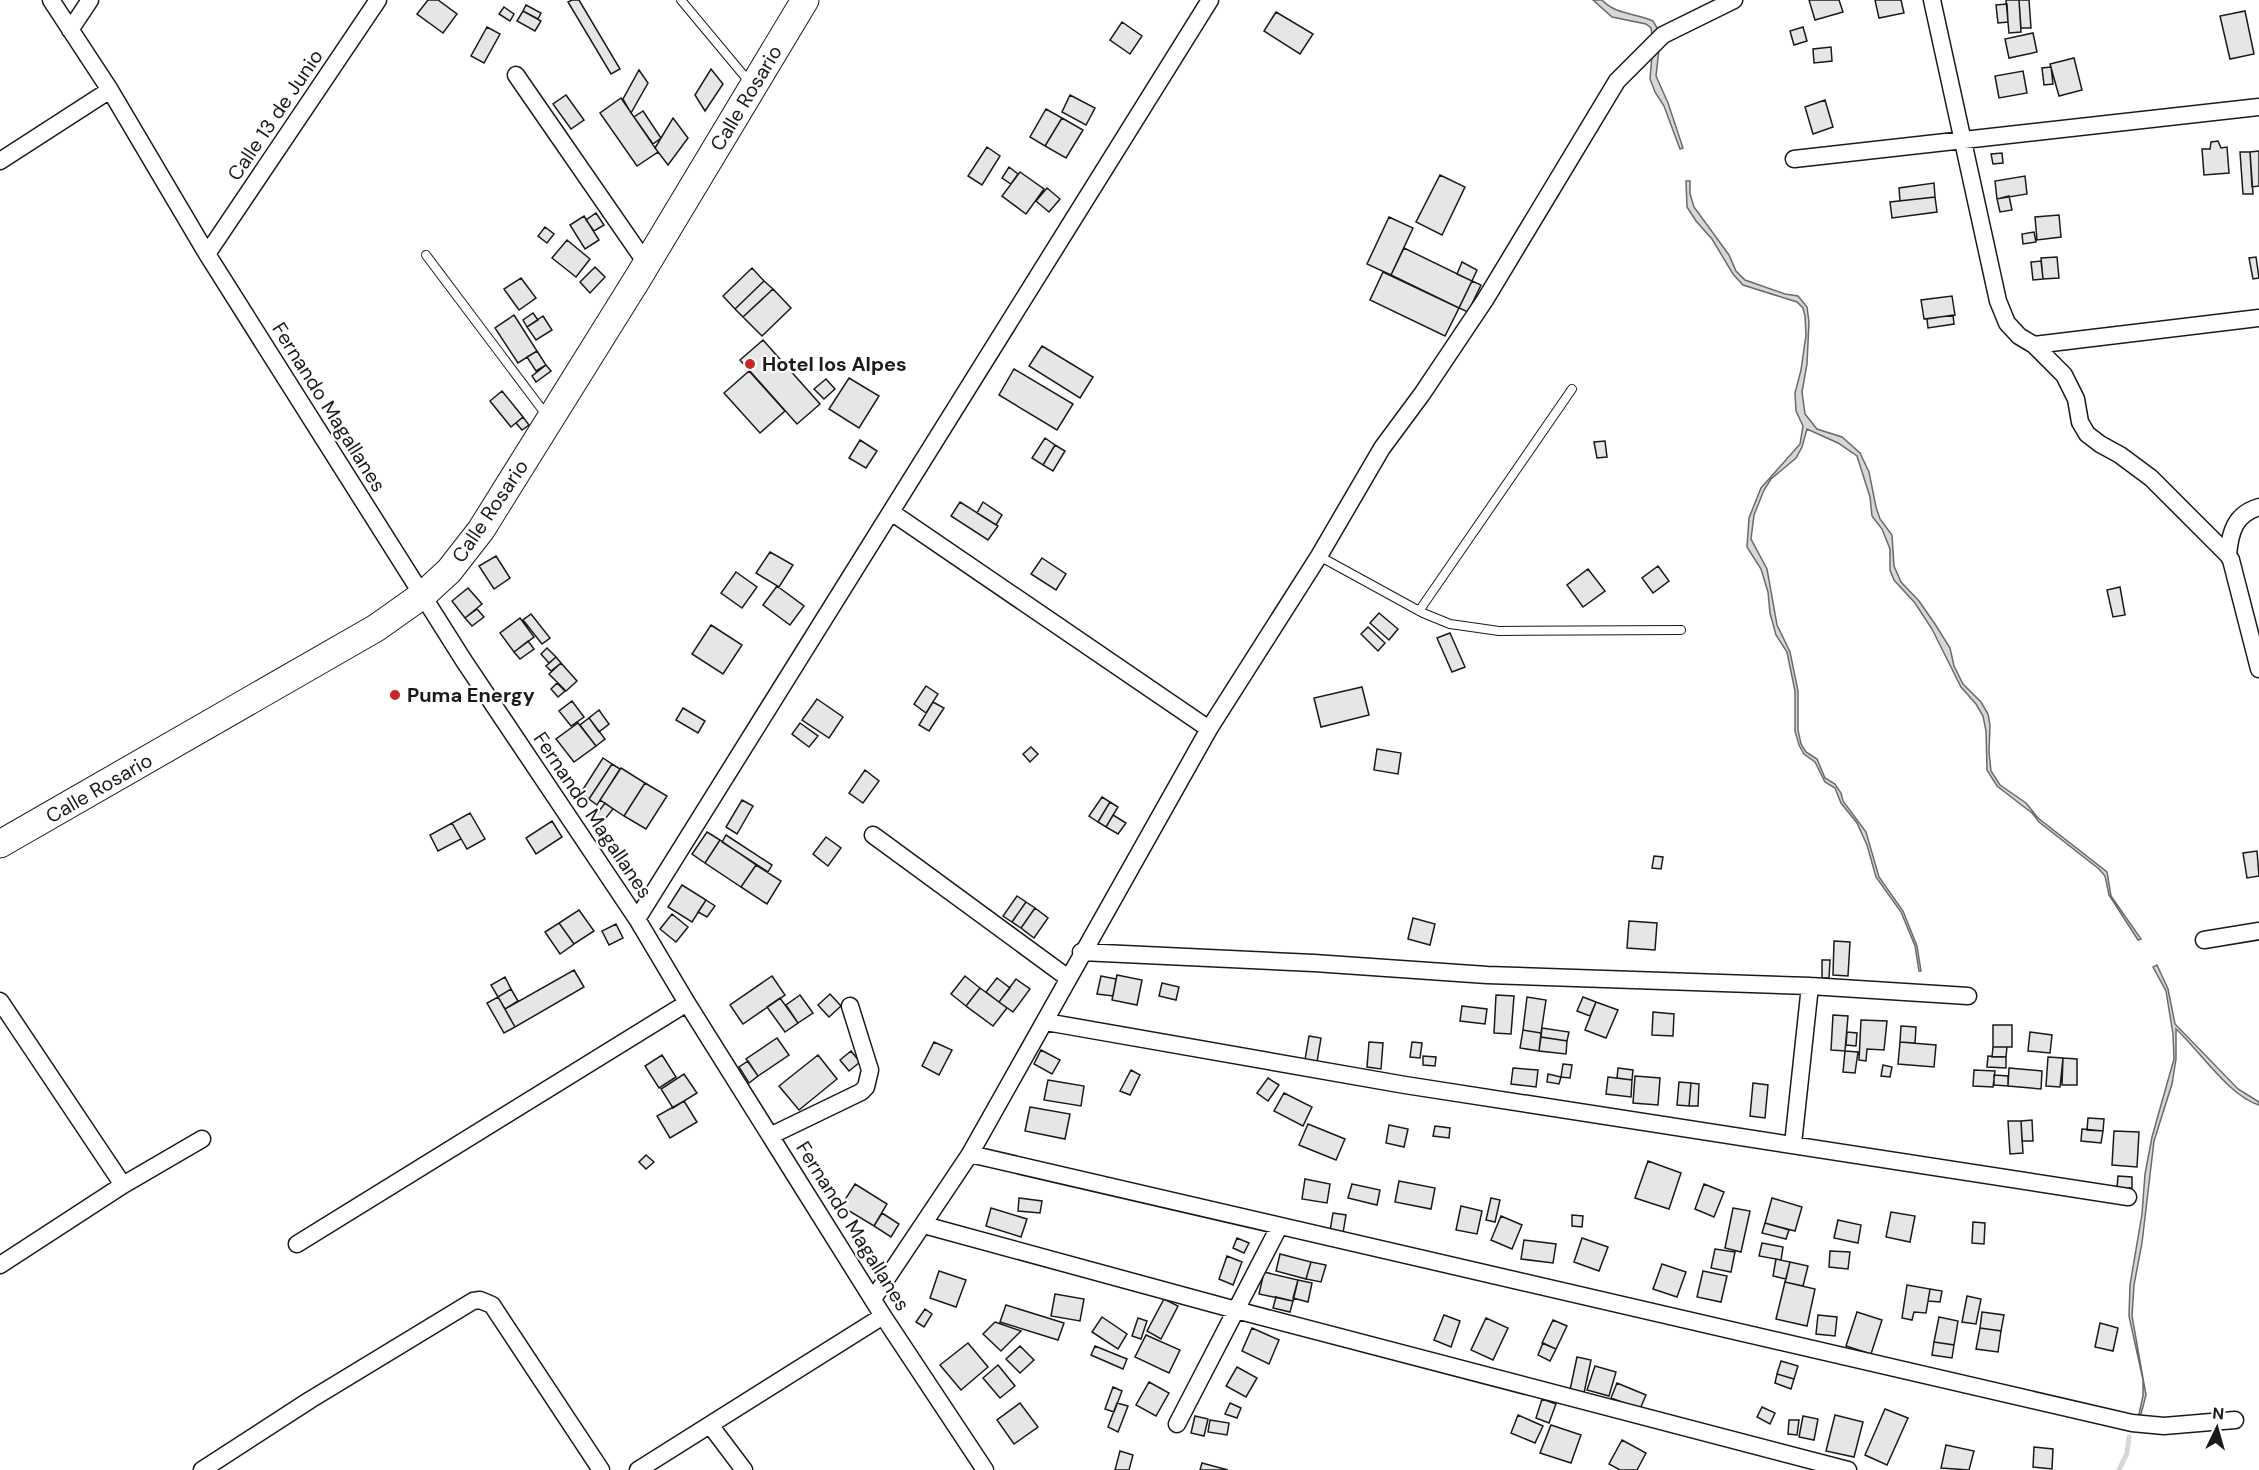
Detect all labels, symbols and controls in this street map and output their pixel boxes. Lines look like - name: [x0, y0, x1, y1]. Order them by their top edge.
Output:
- street label: Calle Rosario: [704, 40, 788, 156]
- street label: Calle 13 de Junio: [221, 44, 329, 186]
- street label: Fernando Magallanes: [266, 317, 392, 497]
- place label: Hotel los Alpes: [762, 351, 907, 377]
- marker: Hotel los Alpes: [743, 357, 757, 371]
- street label: Calle Rosario: [446, 454, 534, 568]
- place label: Puma Energy: [407, 682, 535, 708]
- marker: Puma Energy: [388, 688, 402, 702]
- street label: Fernando Magallanes: [528, 727, 658, 903]
- street label: Calle Rosario: [41, 747, 157, 829]
- street label: Fernando Magallanes: [790, 1136, 916, 1316]
- north arrow: [2187, 1398, 2247, 1458]
- text: N: [2212, 1403, 2225, 1425]

